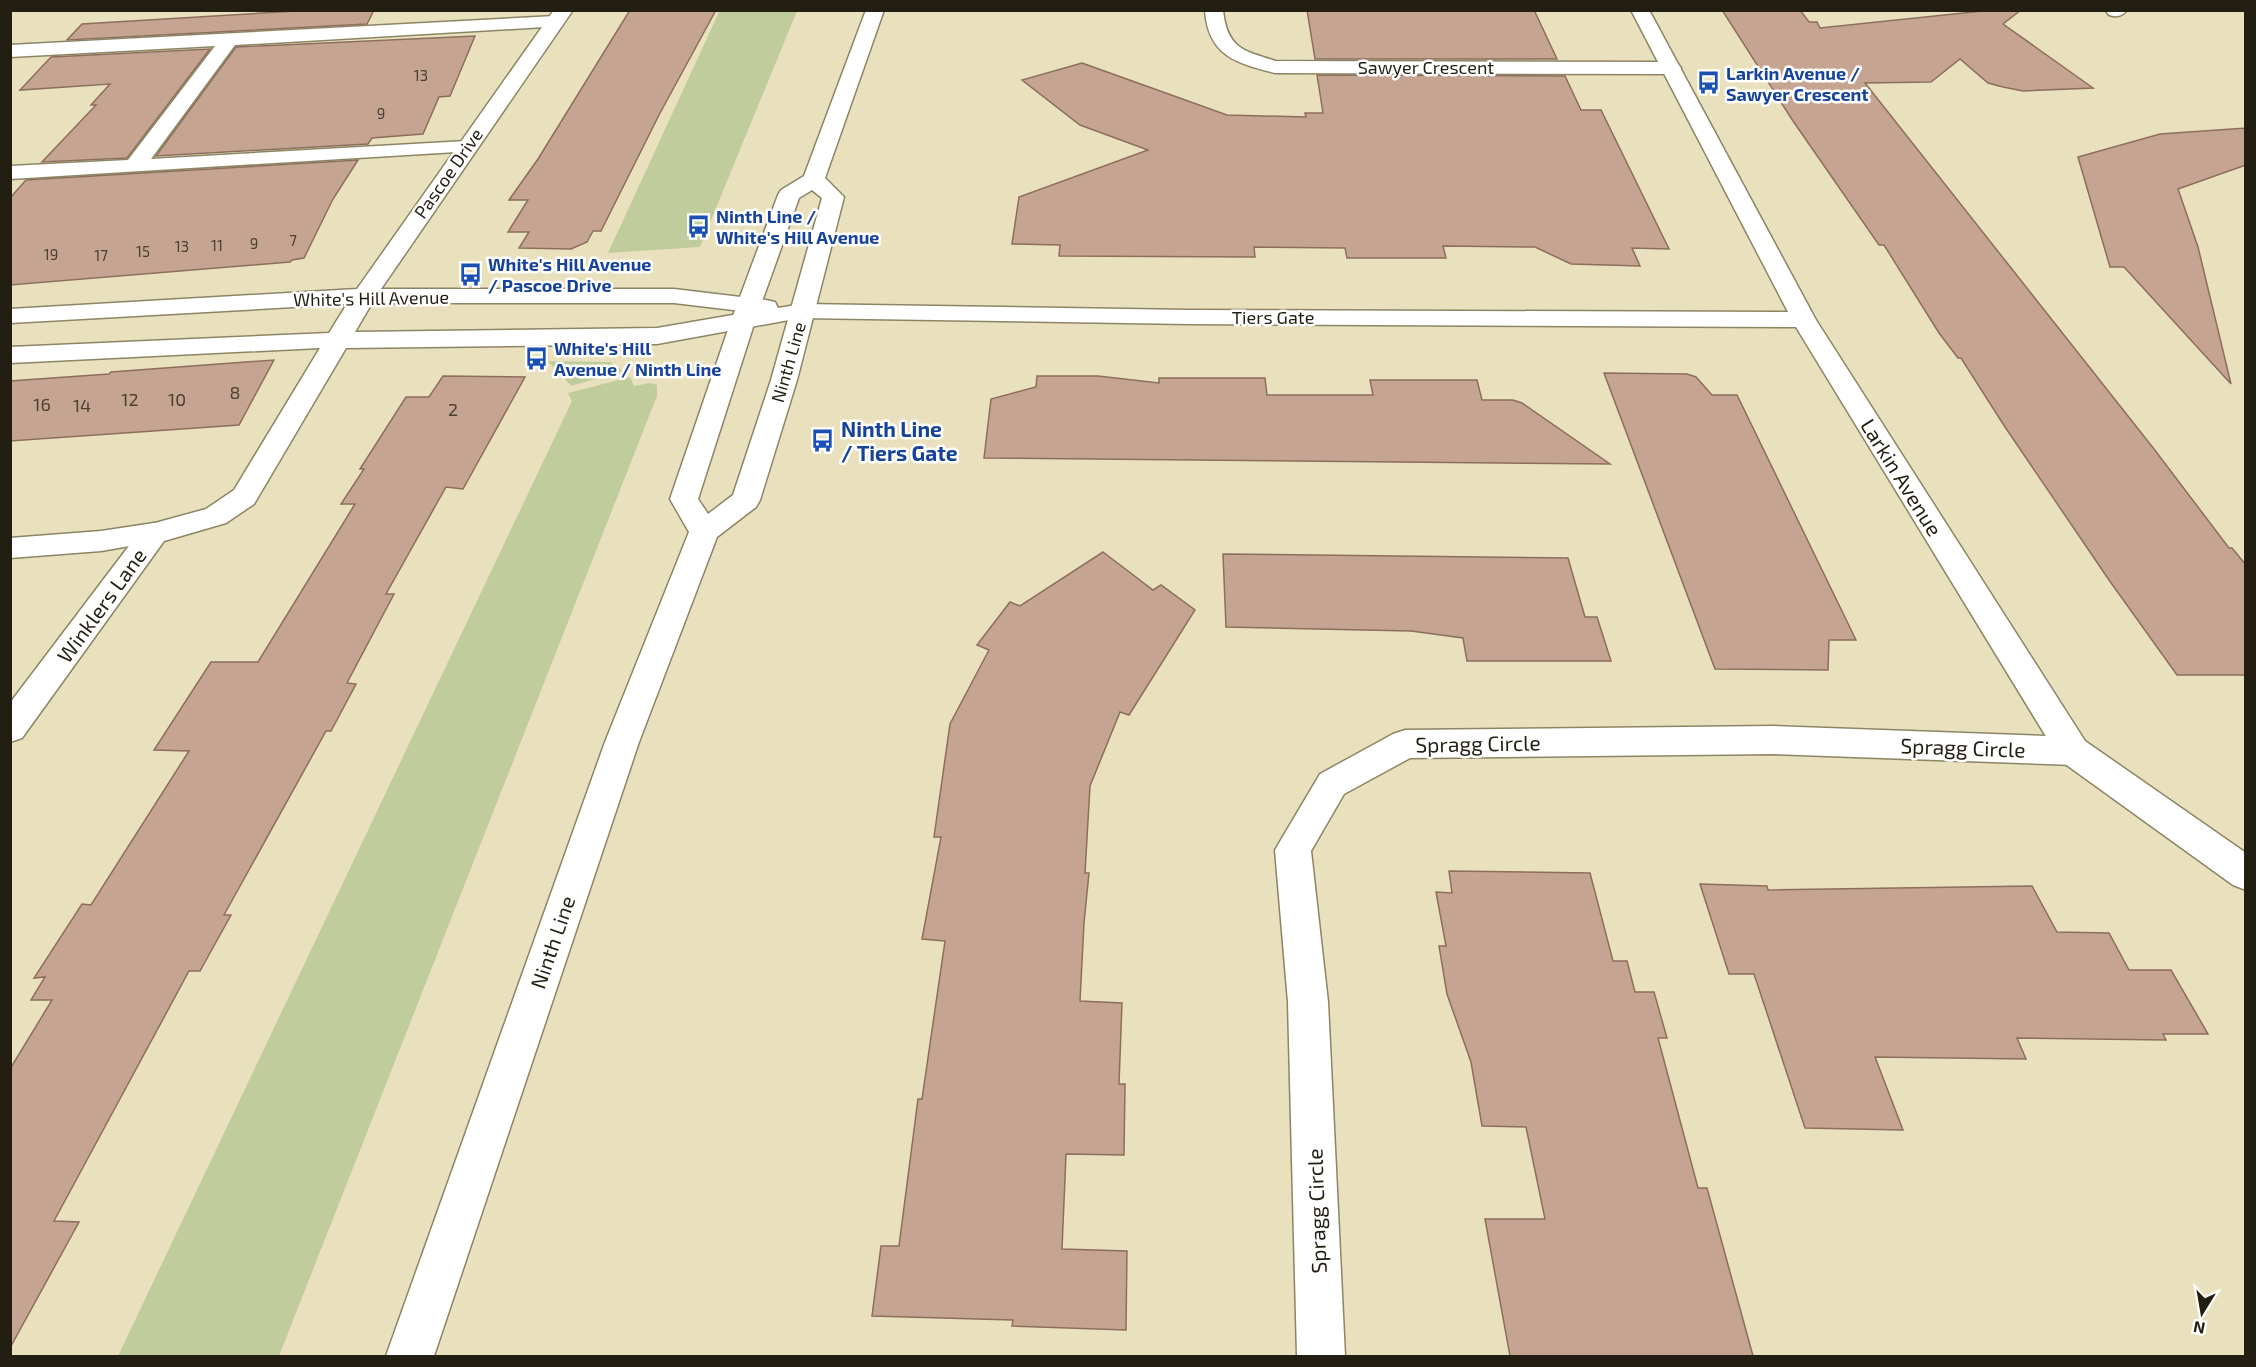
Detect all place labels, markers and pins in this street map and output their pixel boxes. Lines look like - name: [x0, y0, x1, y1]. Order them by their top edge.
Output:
- place label: Larkin Avenue / Sawyer Crescent: [1726, 62, 1869, 105]
- bus stop icon: Larkin Avenue / Sawyer Crescent: [1695, 70, 1721, 96]
- place label: Ninth Line / White's Hill Avenue: [716, 205, 879, 248]
- bus stop icon: Ninth Line / White's Hill Avenue: [685, 213, 711, 239]
- place label: White's Hill Avenue / Pascoe Drive: [488, 253, 651, 296]
- bus stop icon: White's Hill Avenue / Pascoe Drive: [457, 261, 483, 287]
- place label: White's Hill Avenue / Ninth Line: [554, 337, 721, 380]
- bus stop icon: White's Hill Avenue / Ninth Line: [523, 345, 549, 371]
- place label: Ninth Line / Tiers Gate: [841, 416, 958, 465]
- bus stop icon: Ninth Line / Tiers Gate: [810, 427, 836, 453]

